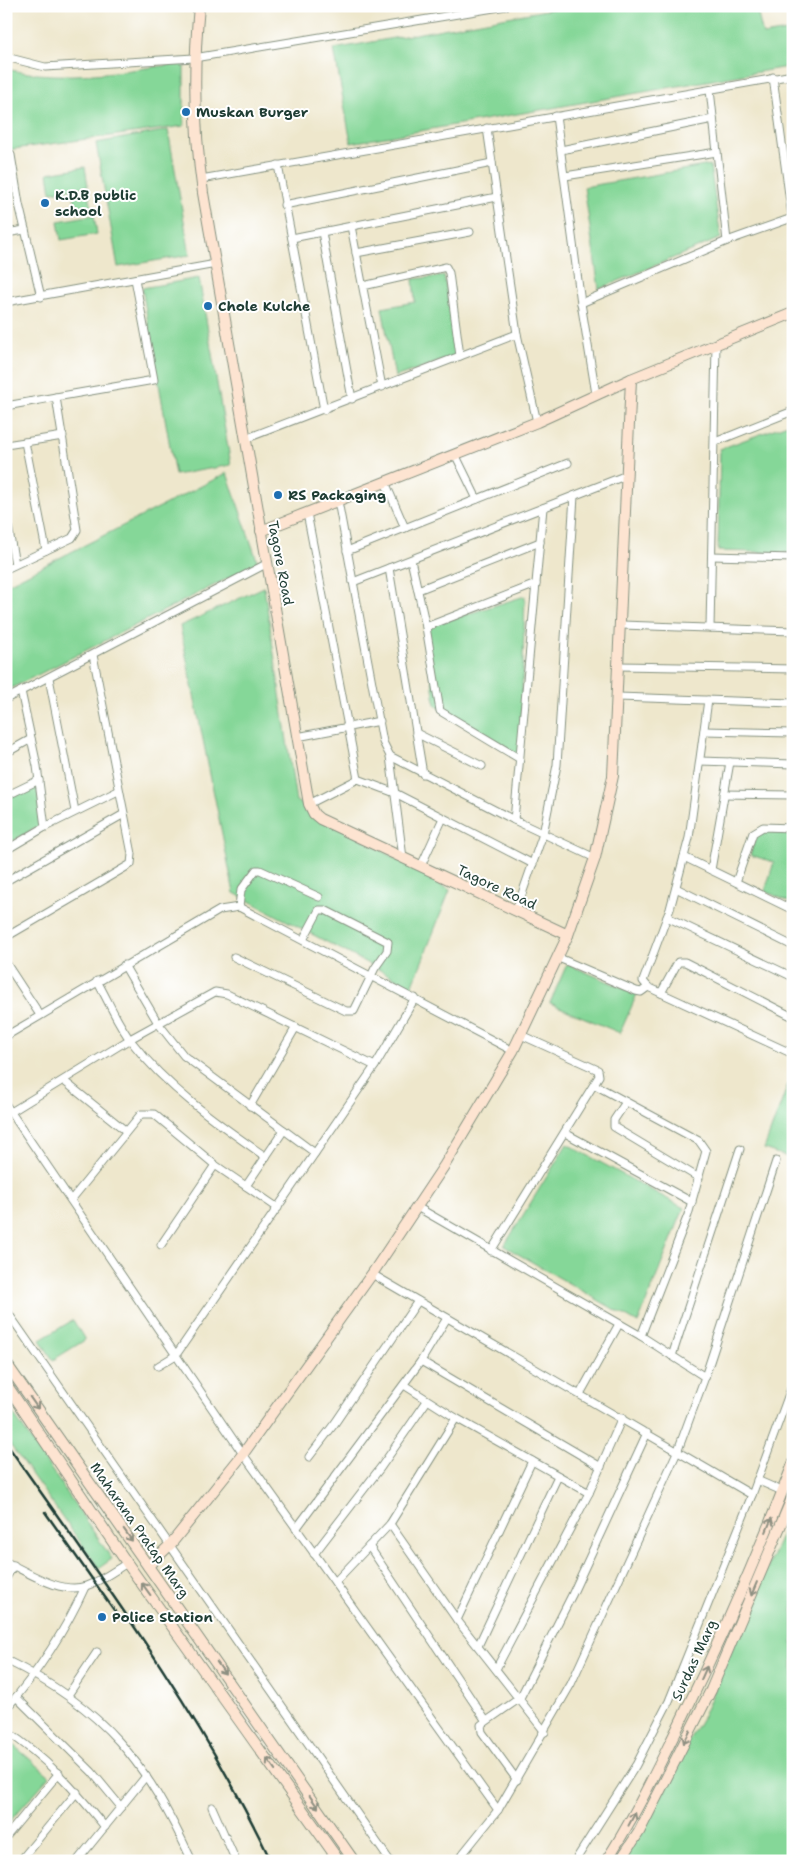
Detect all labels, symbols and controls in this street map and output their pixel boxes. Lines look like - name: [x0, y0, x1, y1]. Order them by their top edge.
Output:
- place label: Muskan Burger: [196, 103, 309, 121]
- marker: Muskan Burger: [180, 106, 192, 118]
- place label: K.D.B public school: [55, 186, 137, 220]
- marker: K.D.B public school: [39, 197, 51, 209]
- place label: Chole Kulche: [218, 297, 310, 315]
- marker: Chole Kulche: [202, 300, 214, 312]
- place label: RS Packaging: [288, 486, 386, 504]
- marker: RS Packaging: [272, 489, 284, 501]
- street label: Tagore Road: [264, 519, 298, 607]
- street label: Tagore Road: [454, 861, 540, 913]
- one-way arrow: [29, 1395, 39, 1409]
- street label: Maharana Pratap Marg: [86, 1459, 194, 1601]
- one-way arrow: [765, 1518, 774, 1533]
- one-way arrow: [123, 1528, 133, 1542]
- one-way arrow: [749, 1581, 758, 1596]
- one-way arrow: [140, 1583, 151, 1596]
- place label: Police Station: [112, 1608, 213, 1626]
- marker: Police Station: [96, 1611, 108, 1623]
- street label: Surdas Marg: [667, 1617, 721, 1703]
- one-way arrow: [216, 1661, 226, 1675]
- one-way arrow: [699, 1666, 709, 1681]
- one-way arrow: [682, 1729, 691, 1744]
- one-way arrow: [265, 1758, 276, 1771]
- one-way arrow: [309, 1795, 319, 1809]
- one-way arrow: [627, 1812, 637, 1827]

